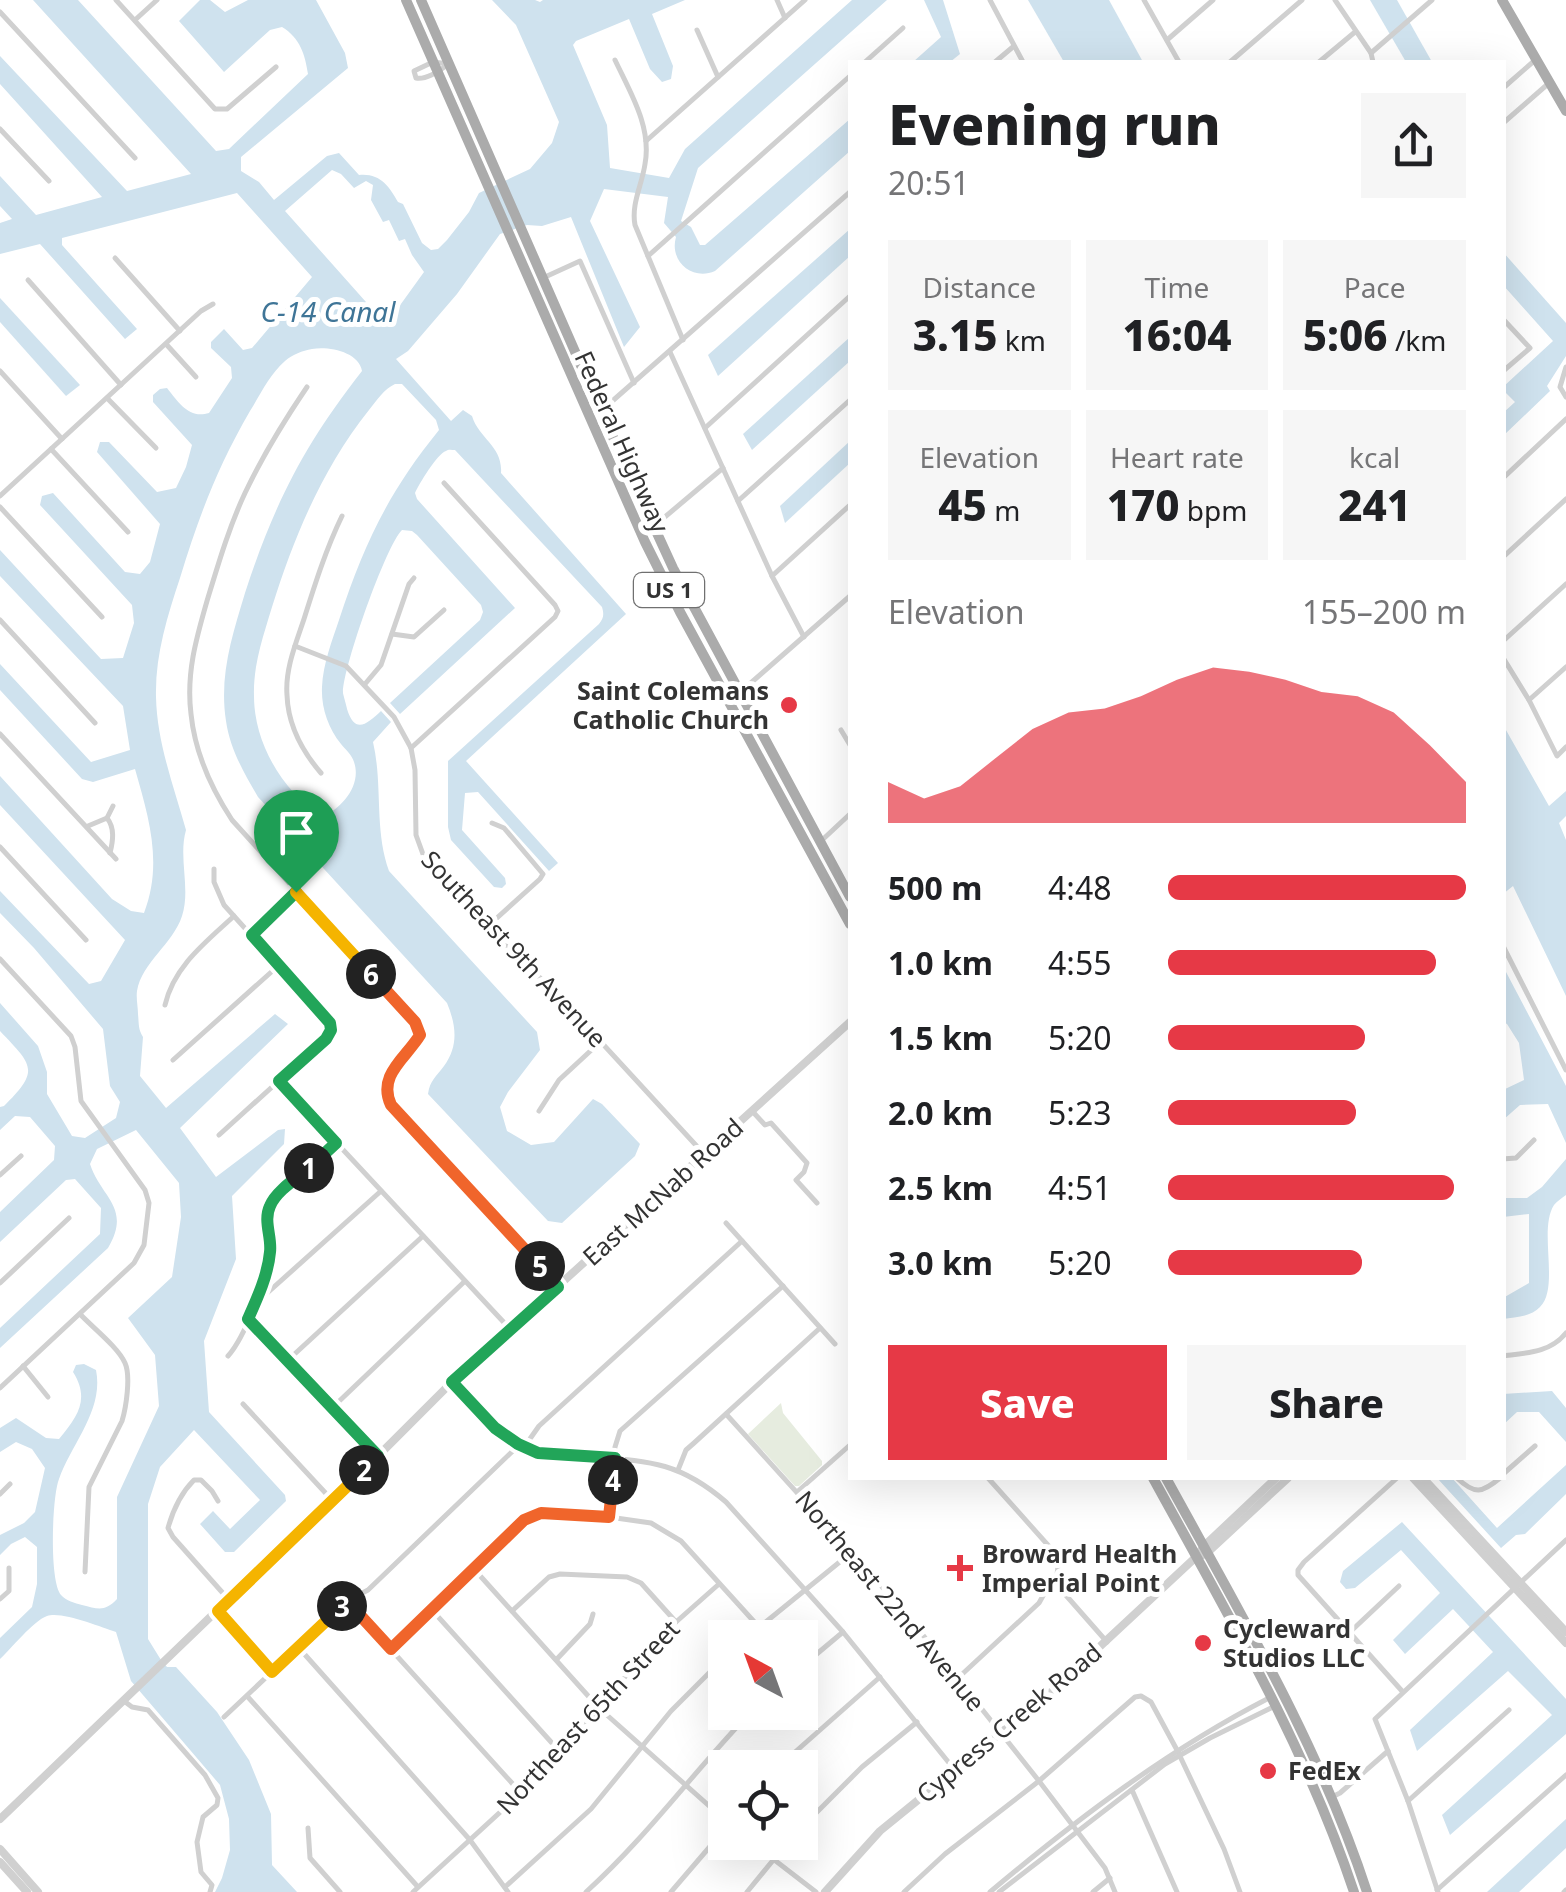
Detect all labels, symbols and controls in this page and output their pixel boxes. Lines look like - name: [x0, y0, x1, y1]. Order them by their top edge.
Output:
- text: Evening run: [888, 86, 1221, 161]
- button: share: [1361, 93, 1466, 198]
- text: 20:51: [888, 161, 970, 204]
- text: Distance: [923, 268, 1036, 306]
- text: Time: [1145, 268, 1209, 306]
- text: Pace: [1344, 268, 1406, 306]
- water label: C-14 Canal: [260, 292, 396, 330]
- text: 3.15: [913, 306, 998, 363]
- text: 16:04: [1122, 306, 1232, 363]
- text: 5:06: [1303, 306, 1388, 363]
- text: km: [998, 321, 1046, 359]
- text: /km: [1388, 321, 1446, 359]
- street label: Federal Highway: [568, 345, 678, 538]
- text: Elevation: [920, 438, 1039, 476]
- text: Heart rate: [1110, 438, 1244, 476]
- text: kcal: [1349, 438, 1400, 476]
- text: 45: [938, 476, 987, 533]
- text: 170: [1107, 476, 1179, 533]
- text: 241: [1338, 476, 1411, 533]
- text: m: [987, 491, 1020, 529]
- text: bpm: [1179, 491, 1247, 529]
- road number: US 1: [634, 573, 704, 607]
- text: Elevation: [888, 590, 1025, 633]
- text: 155–200 m: [1302, 590, 1466, 633]
- place label: Saint Colemans Catholic Church: [573, 673, 769, 736]
- marker: Saint Colemans Catholic Church: [778, 694, 800, 716]
- pin: [254, 790, 339, 893]
- icon: arrive: [269, 805, 324, 860]
- street label: Southeast 9th Avenue: [415, 843, 615, 1054]
- text: 500 m: [888, 866, 982, 909]
- text: 4:48: [1048, 866, 1112, 909]
- text: 1.0 km: [888, 941, 993, 984]
- text: 4:55: [1048, 941, 1112, 984]
- pin: 6: [346, 949, 396, 999]
- text: 6: [363, 955, 379, 993]
- text: 1.5 km: [888, 1016, 993, 1059]
- text: 5:20: [1048, 1016, 1112, 1059]
- text: 2.0 km: [888, 1091, 993, 1134]
- text: 5:23: [1048, 1091, 1112, 1134]
- street label: East McNab Road: [575, 1110, 750, 1273]
- pin: 1: [284, 1143, 334, 1193]
- text: 1: [301, 1149, 317, 1187]
- text: 2.5 km: [888, 1166, 993, 1209]
- text: 4:51: [1048, 1166, 1112, 1209]
- pin: 5: [515, 1241, 565, 1291]
- text: 3.0 km: [888, 1241, 993, 1284]
- text: 5:20: [1048, 1241, 1112, 1284]
- text: 5: [532, 1247, 548, 1285]
- button: Save: [888, 1345, 1167, 1460]
- button: Share: [1187, 1345, 1466, 1460]
- pin: 2: [339, 1445, 389, 1495]
- text: 2: [356, 1451, 372, 1489]
- pin: 4: [588, 1455, 638, 1505]
- text: 4: [605, 1461, 621, 1499]
- street label: Northeast 22nd Avenue: [788, 1483, 993, 1718]
- place label: Broward Health Imperial Point: [982, 1536, 1177, 1599]
- marker: Broward Health Imperial Point: [947, 1555, 973, 1581]
- pin: 3: [317, 1581, 367, 1631]
- text: 3: [334, 1587, 350, 1625]
- place label: Cycleward Studios LLC: [1223, 1611, 1365, 1674]
- street label: Northeast 65th Street: [488, 1612, 686, 1821]
- north arrow: [708, 1620, 818, 1730]
- map controls: [708, 1620, 818, 1860]
- marker: Cycleward Studios LLC: [1192, 1632, 1214, 1654]
- street label: Cypress Creek Road: [909, 1635, 1108, 1810]
- button: locate: [708, 1750, 818, 1860]
- place label: FedEx: [1288, 1753, 1361, 1787]
- marker: FedEx: [1257, 1760, 1279, 1782]

